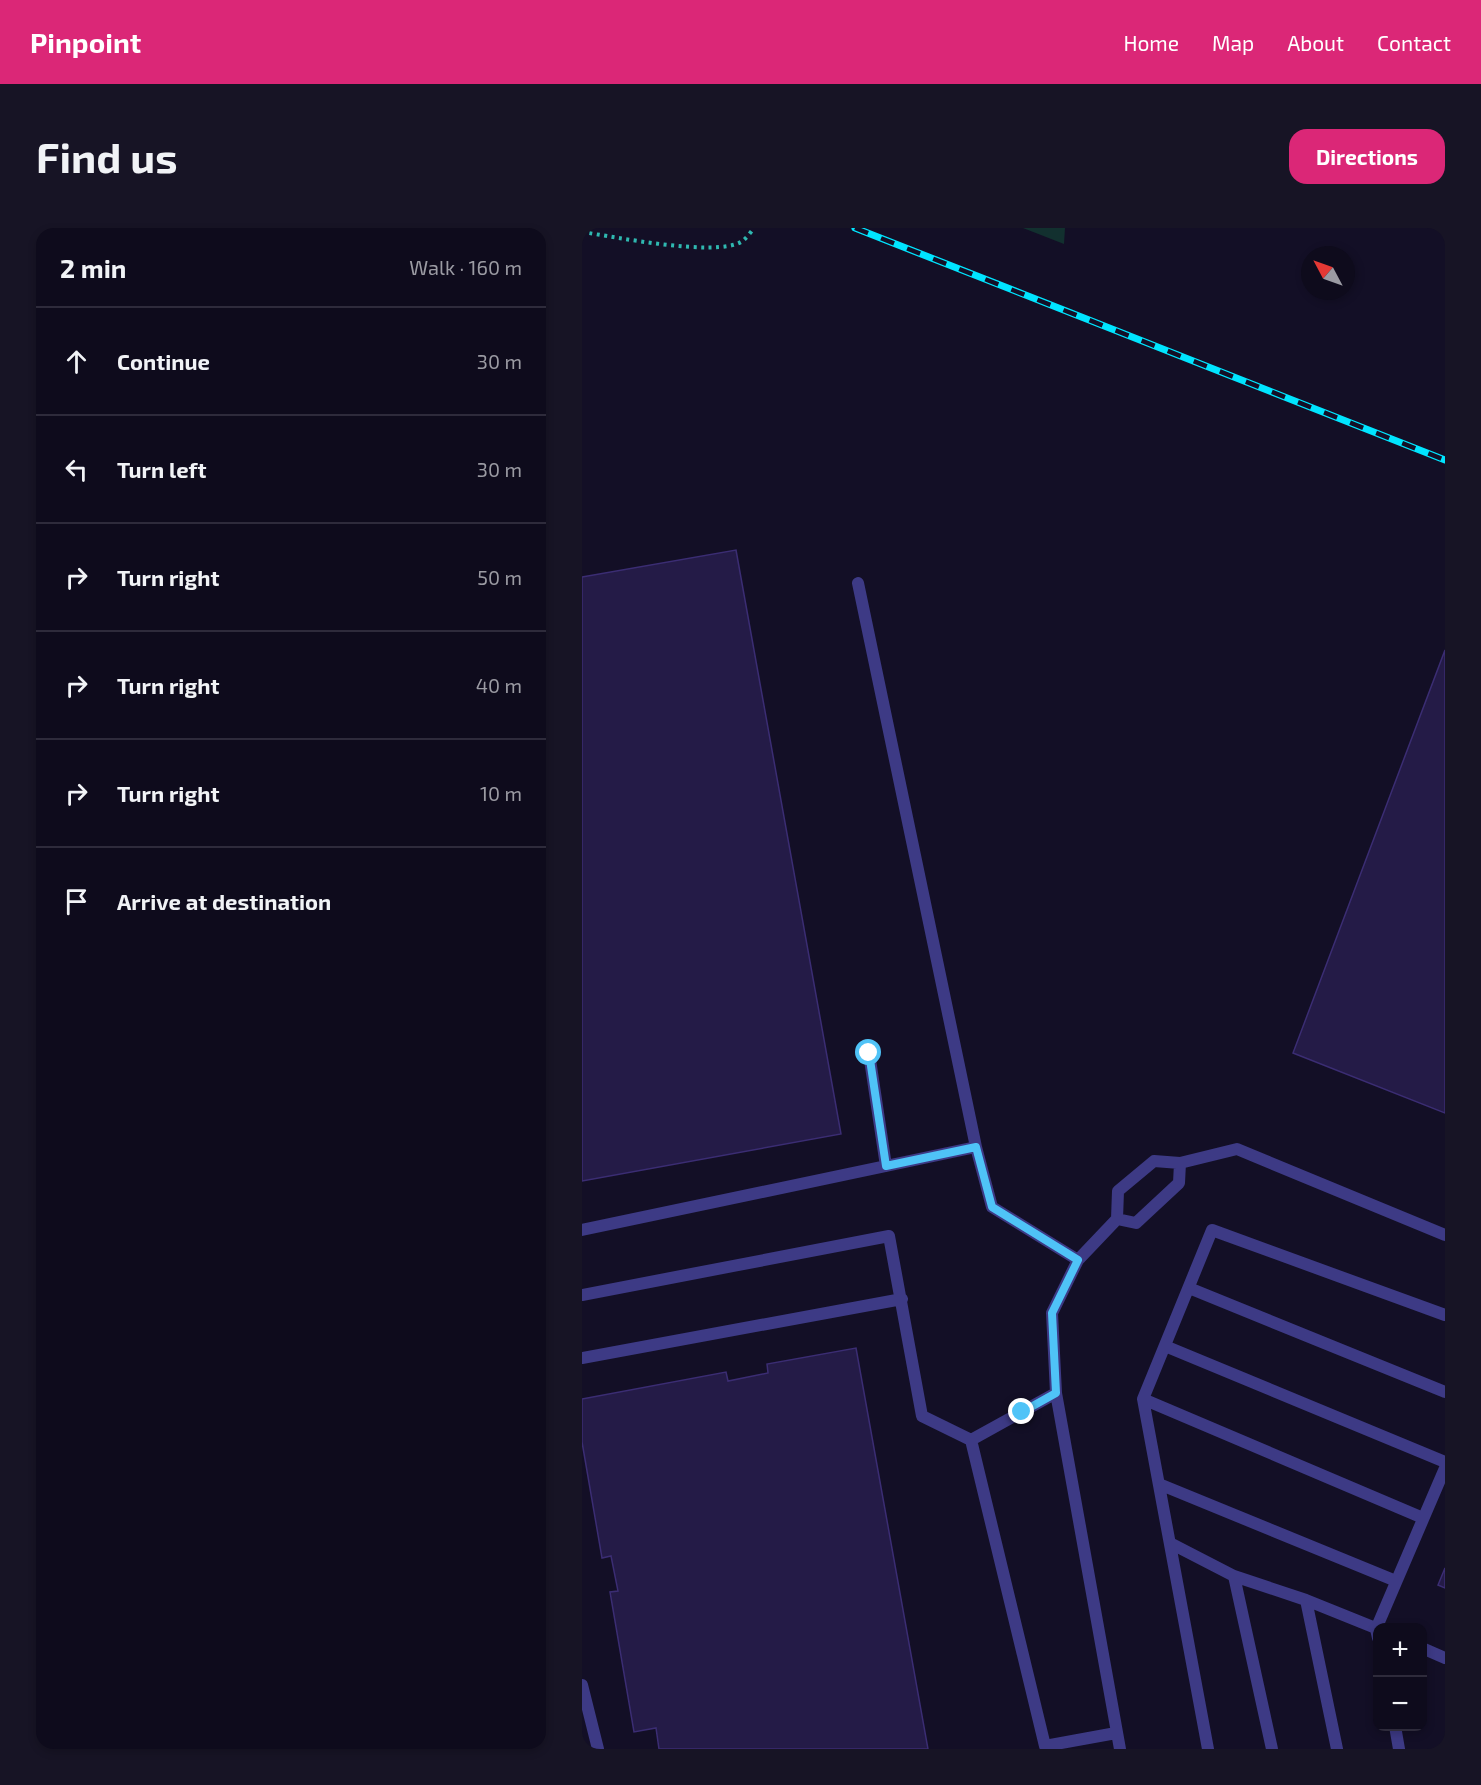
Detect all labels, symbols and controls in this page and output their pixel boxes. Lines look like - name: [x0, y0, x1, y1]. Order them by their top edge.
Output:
- text: Pinpoint: [30, 25, 141, 59]
- text: Home: [1123, 30, 1179, 55]
- text: Map: [1212, 30, 1254, 55]
- text: About: [1287, 30, 1344, 55]
- text: Contact: [1377, 30, 1451, 55]
- button: Directions: [1289, 129, 1445, 184]
- text: Find us: [36, 131, 178, 181]
- north arrow: [1301, 246, 1355, 300]
- text: 2 min: [60, 252, 126, 283]
- text: Walk · 160 m: [409, 255, 522, 279]
- icon: ahead: [60, 345, 93, 378]
- text: Continue: [117, 348, 210, 374]
- text: 30 m: [477, 349, 522, 373]
- icon: left: [60, 453, 93, 486]
- text: Turn left: [117, 456, 206, 482]
- text: 30 m: [477, 457, 522, 481]
- icon: right: [60, 561, 93, 594]
- text: Turn right: [117, 564, 219, 590]
- text: 50 m: [477, 565, 522, 589]
- icon: right: [60, 669, 93, 702]
- text: Turn right: [117, 672, 219, 698]
- text: 40 m: [476, 673, 522, 697]
- icon: right: [60, 777, 93, 810]
- text: Turn right: [117, 780, 219, 806]
- text: 10 m: [480, 781, 522, 805]
- icon: arrive: [60, 885, 93, 918]
- text: Arrive at destination: [117, 888, 331, 914]
- route start: [855, 1039, 881, 1065]
- route end: [1008, 1398, 1034, 1424]
- map controls: [1373, 1623, 1427, 1731]
- button: +: [1373, 1623, 1427, 1677]
- button: −: [1373, 1677, 1427, 1731]

